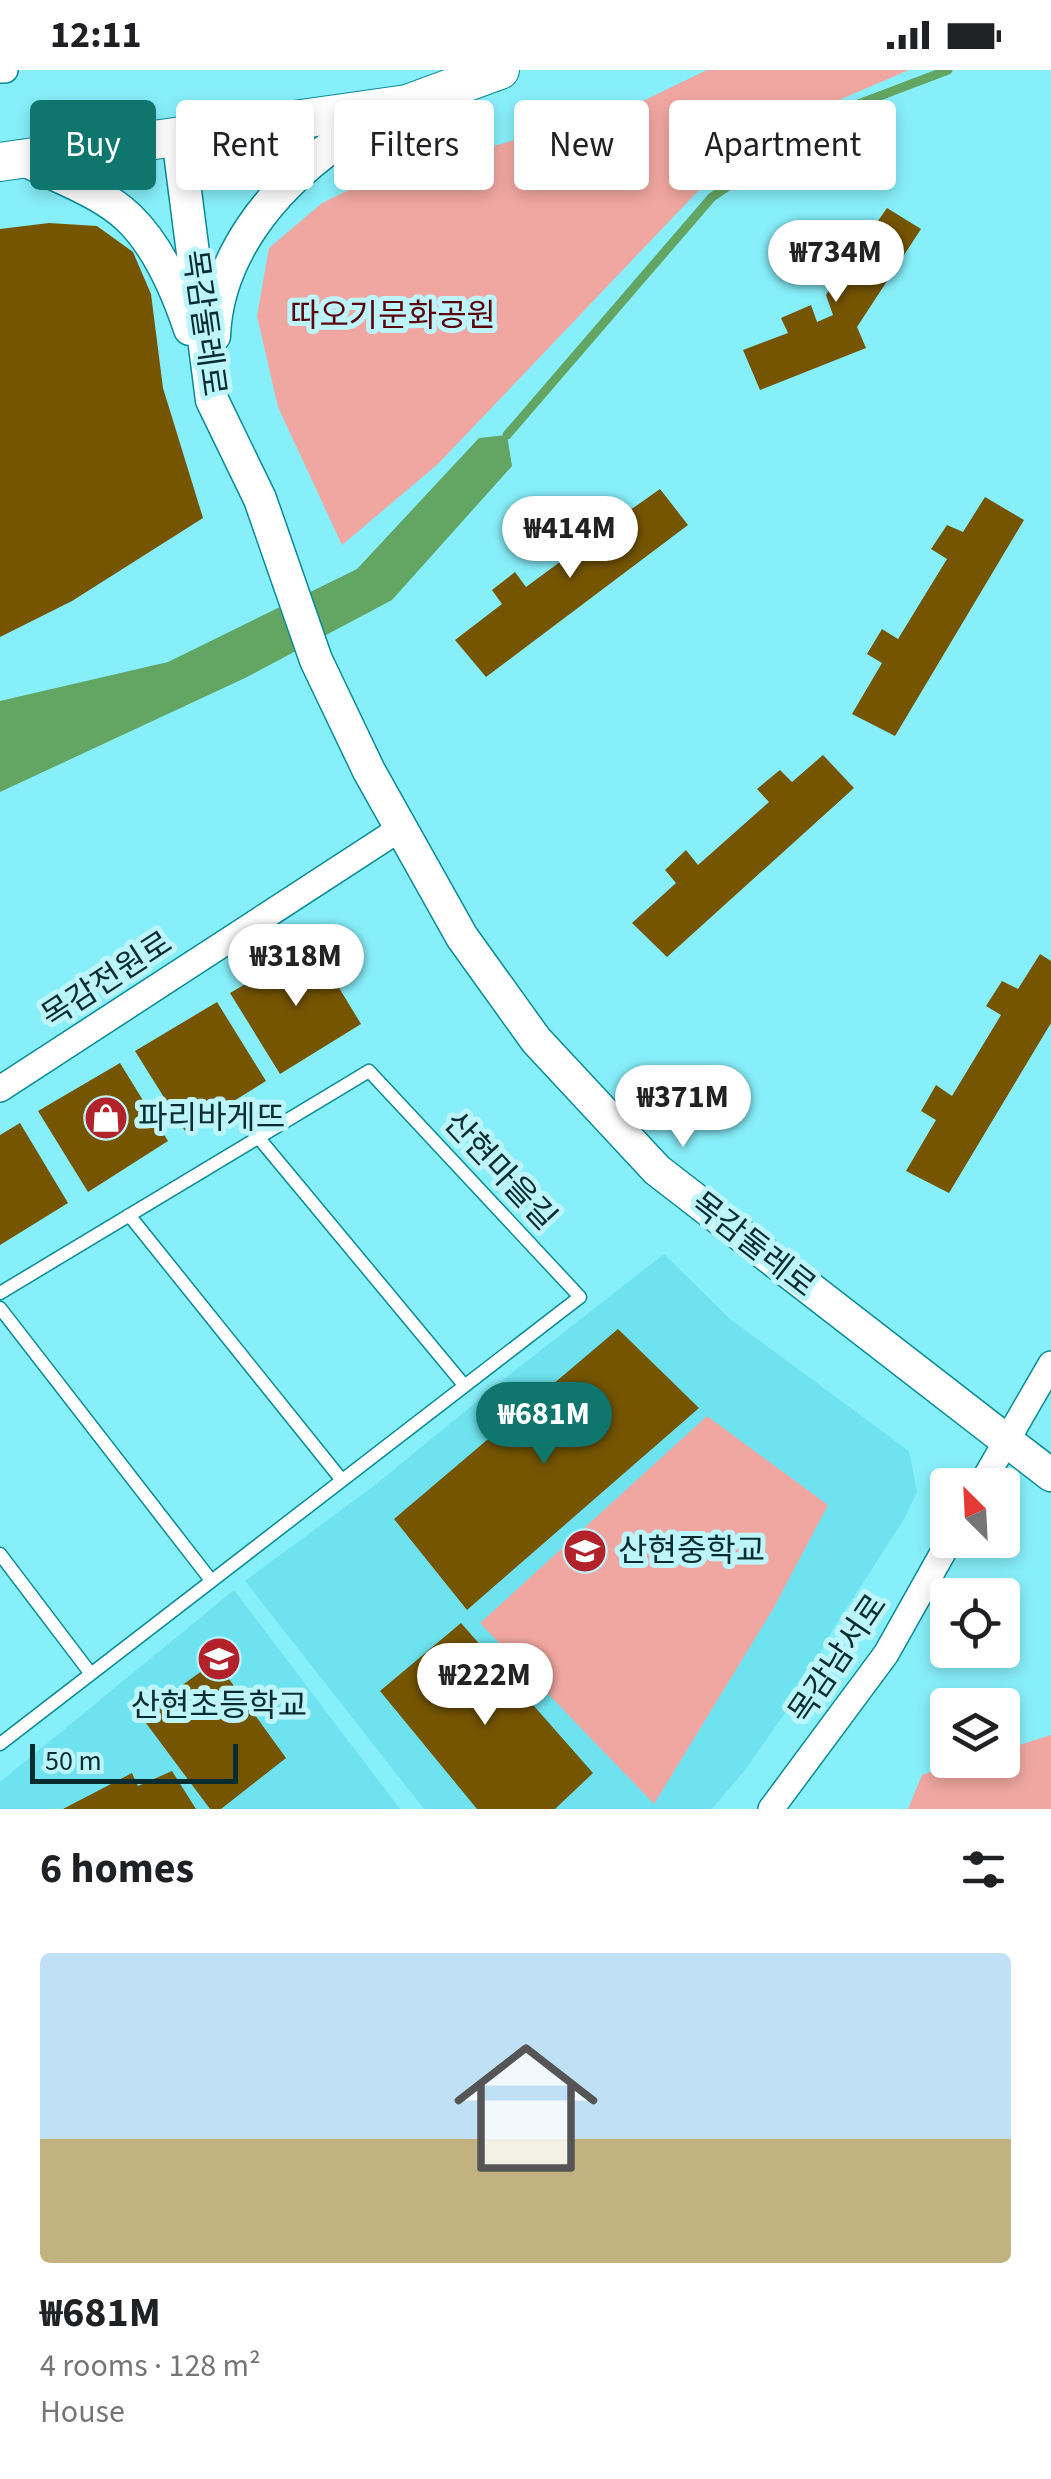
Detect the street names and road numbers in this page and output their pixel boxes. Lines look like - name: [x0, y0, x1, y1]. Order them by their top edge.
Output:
- street label: 목감둘레로: [171, 247, 237, 399]
- street label: 목감전원로: [33, 921, 181, 1039]
- street label: 산현마을길: [433, 1101, 567, 1241]
- street label: 목감둘레로: [681, 1182, 825, 1308]
- street label: 목감남서로: [778, 1585, 898, 1733]

